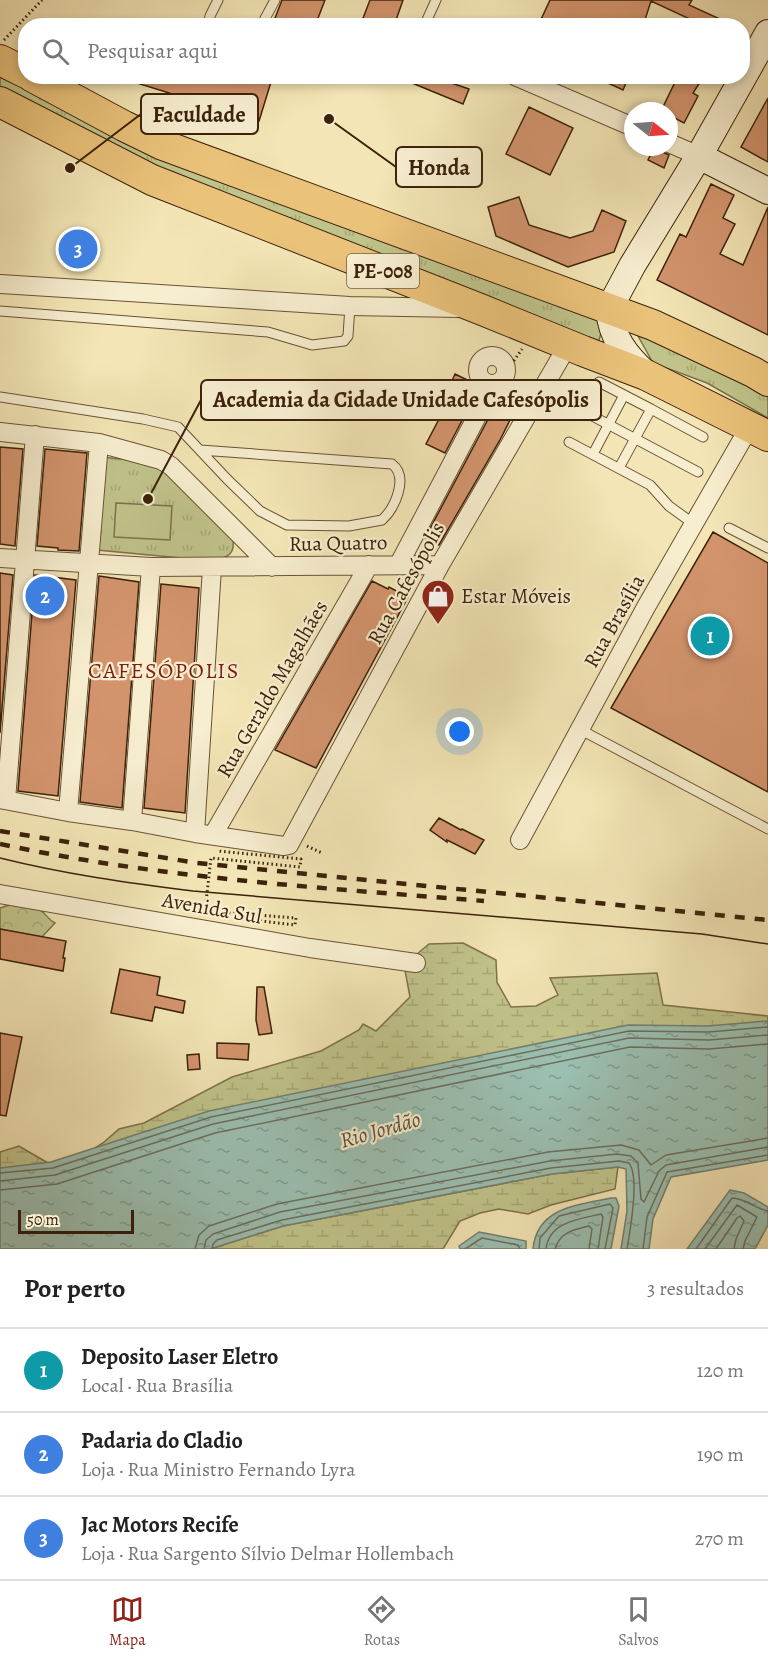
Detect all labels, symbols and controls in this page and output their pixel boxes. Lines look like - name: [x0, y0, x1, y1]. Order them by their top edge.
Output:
- search box: [18, 18, 750, 84]
- icon: search: [39, 35, 72, 68]
- text: Pesquisar aqui: [87, 36, 218, 66]
- callout: Faculdade: [141, 94, 258, 134]
- text: Faculdade: [152, 100, 246, 130]
- north arrow: [624, 102, 678, 156]
- callout: Honda: [396, 147, 482, 187]
- text: Honda: [408, 153, 470, 183]
- pin: 3: [58, 226, 98, 272]
- road number: PE-008: [347, 254, 419, 288]
- callout: Academia da Cidade Unidade Cafesópolis: [201, 380, 601, 420]
- text: Academia da Cidade Unidade Cafesópolis: [212, 385, 589, 415]
- street label: Rua Cafesópolis: [361, 517, 451, 649]
- street label: Rua Quatro: [289, 528, 387, 558]
- street label: Rua Brasília: [577, 569, 651, 673]
- pin: 2: [26, 574, 64, 618]
- shop icon: Estar Móveis: [420, 578, 456, 625]
- place label: Estar Móveis: [461, 582, 571, 610]
- street label: Rua Geraldo Magalhães: [210, 595, 334, 783]
- pin: 1: [690, 614, 730, 658]
- district label: CAFESÓPOLIS: [88, 656, 240, 686]
- your location: [445, 717, 474, 746]
- street label: Avenida Sul: [159, 885, 264, 931]
- water label: Rio Jordão: [336, 1104, 424, 1156]
- scale bar: [18, 1207, 134, 1234]
- text: 50 m: [27, 1209, 59, 1231]
- text: Por perto: [24, 1271, 125, 1306]
- text: 3 resultados: [647, 1275, 744, 1302]
- text: Deposito Laser Eletro: [81, 1342, 278, 1372]
- text: 1: [40, 1357, 47, 1384]
- text: 120 m: [696, 1357, 744, 1384]
- text: Local · Rua Brasília: [81, 1372, 233, 1399]
- text: Padaria do Cladio: [81, 1426, 243, 1456]
- text: 2: [39, 1441, 48, 1468]
- text: 190 m: [697, 1441, 744, 1468]
- text: Loja · Rua Ministro Fernando Lyra: [81, 1456, 355, 1483]
- text: Jac Motors Recife: [81, 1510, 239, 1540]
- text: 3: [39, 1525, 48, 1552]
- text: 270 m: [695, 1525, 744, 1552]
- text: Loja · Rua Sargento Sílvio Delmar Hollembach: [81, 1540, 454, 1567]
- tab: Mapa: [109, 1593, 146, 1651]
- tab: Rotas: [364, 1593, 400, 1651]
- tab: Salvos: [618, 1593, 659, 1651]

